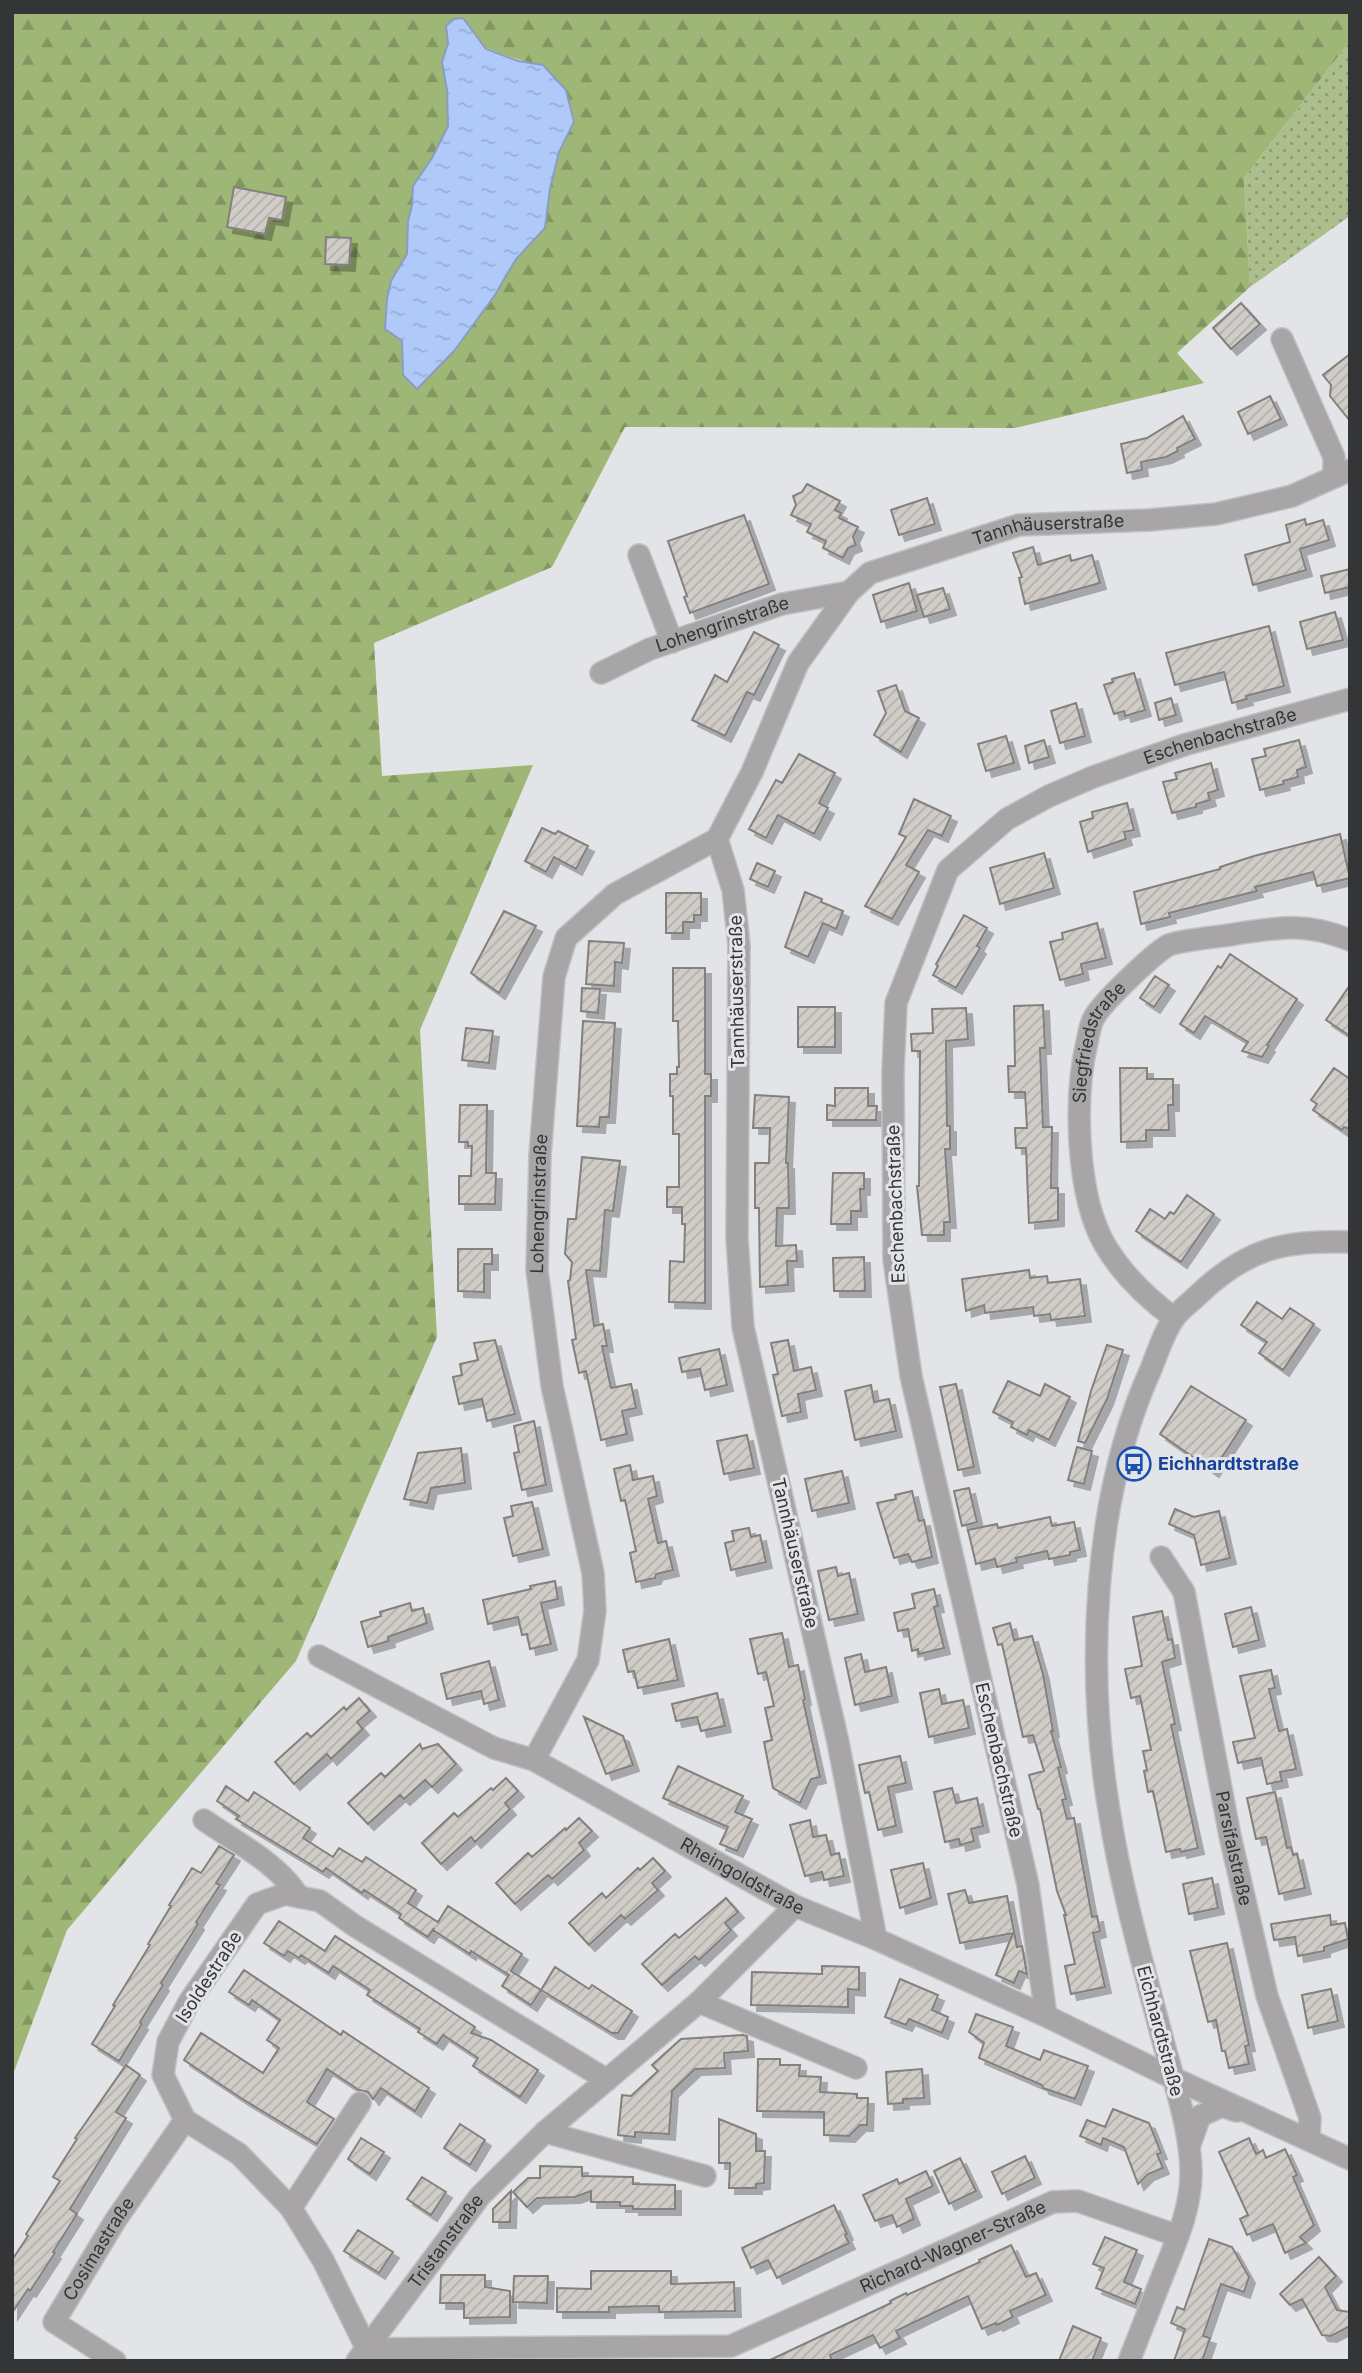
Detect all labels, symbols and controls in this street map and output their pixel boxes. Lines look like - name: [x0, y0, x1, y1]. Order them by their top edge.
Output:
- street label: Tannhäuserstraße: [970, 510, 1125, 549]
- street label: Lohengrinstraße: [653, 592, 791, 656]
- street label: Eschenbachstraße: [1141, 703, 1299, 768]
- street label: Tannhäuserstraße: [725, 915, 748, 1069]
- street label: Siegfriedstraße: [1069, 977, 1130, 1104]
- street label: Eschenbachstraße: [882, 1124, 909, 1284]
- street label: Lohengrinstraße: [526, 1133, 552, 1274]
- bus stop icon: Eichhardtstraße: [1115, 1445, 1153, 1483]
- place label: Eichhardtstraße: [1158, 1453, 1299, 1474]
- street label: Tannhäuserstraße: [768, 1476, 823, 1630]
- street label: Eschenbachstraße: [971, 1680, 1028, 1839]
- street label: Parsifalstraße: [1212, 1789, 1257, 1908]
- street label: Rheingoldstraße: [677, 1833, 807, 1919]
- street label: Isoldestraße: [171, 1927, 246, 2026]
- street label: Eichhardtstraße: [1133, 1963, 1188, 2098]
- street label: Tristanstraße: [404, 2190, 488, 2292]
- street label: Cosimastraße: [58, 2193, 138, 2304]
- street label: Richard-Wagner-Straße: [857, 2196, 1049, 2297]

